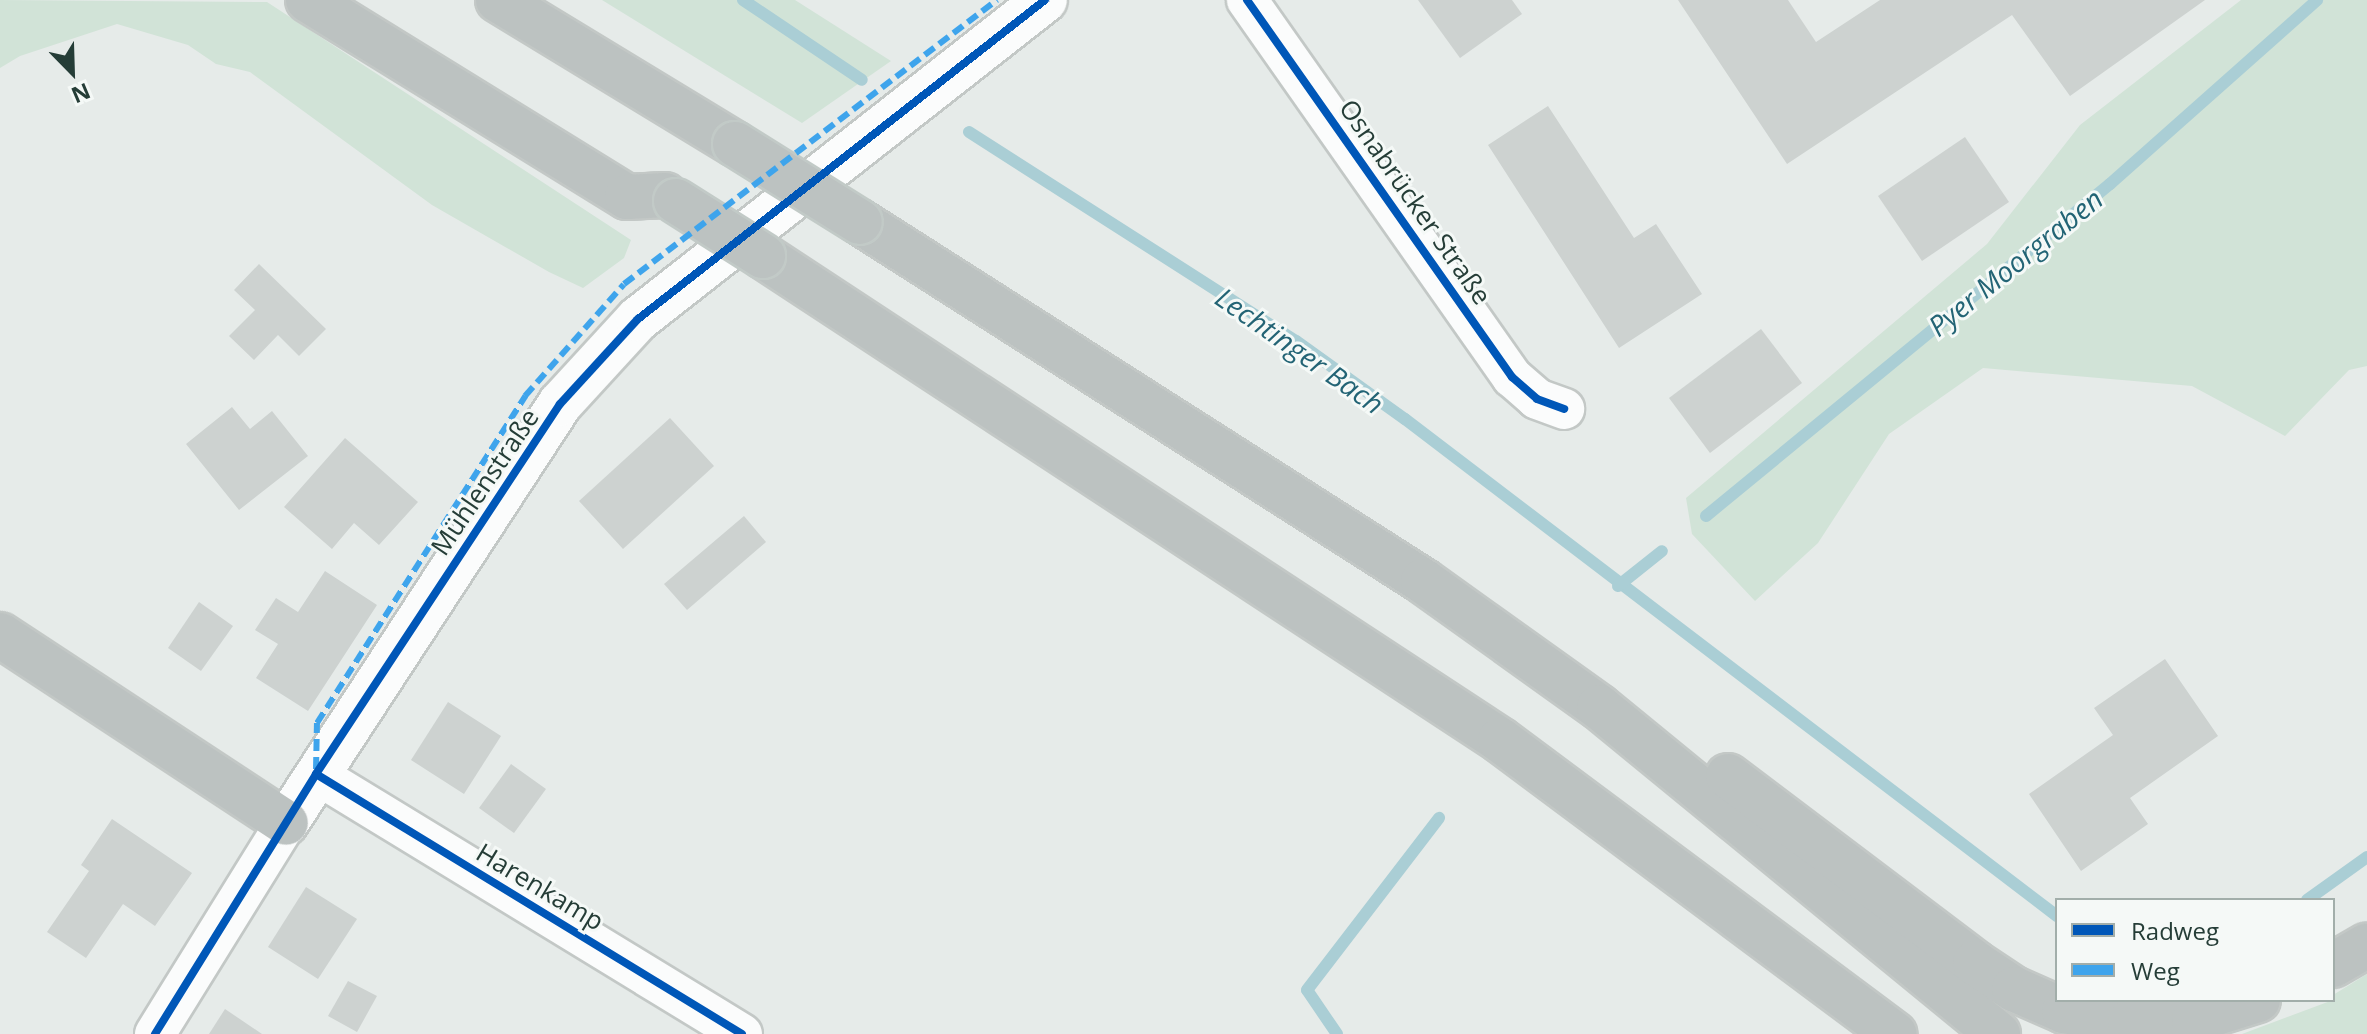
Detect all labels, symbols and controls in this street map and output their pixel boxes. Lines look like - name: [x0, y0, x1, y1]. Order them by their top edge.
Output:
- north arrow: [32, 32, 112, 112]
- text: N: [67, 77, 95, 111]
- street label: Osnabrücker Straße: [1333, 94, 1497, 310]
- water label: Pyer Moorgraben: [1921, 181, 2109, 343]
- water label: Lechtinger Bach: [1210, 280, 1390, 420]
- street label: Mühlenstraße: [425, 403, 545, 561]
- street label: Harenkamp: [471, 837, 609, 937]
- legend: [2055, 898, 2335, 1002]
- text: Radweg: [2131, 914, 2219, 947]
- text: Weg: [2131, 954, 2180, 987]

